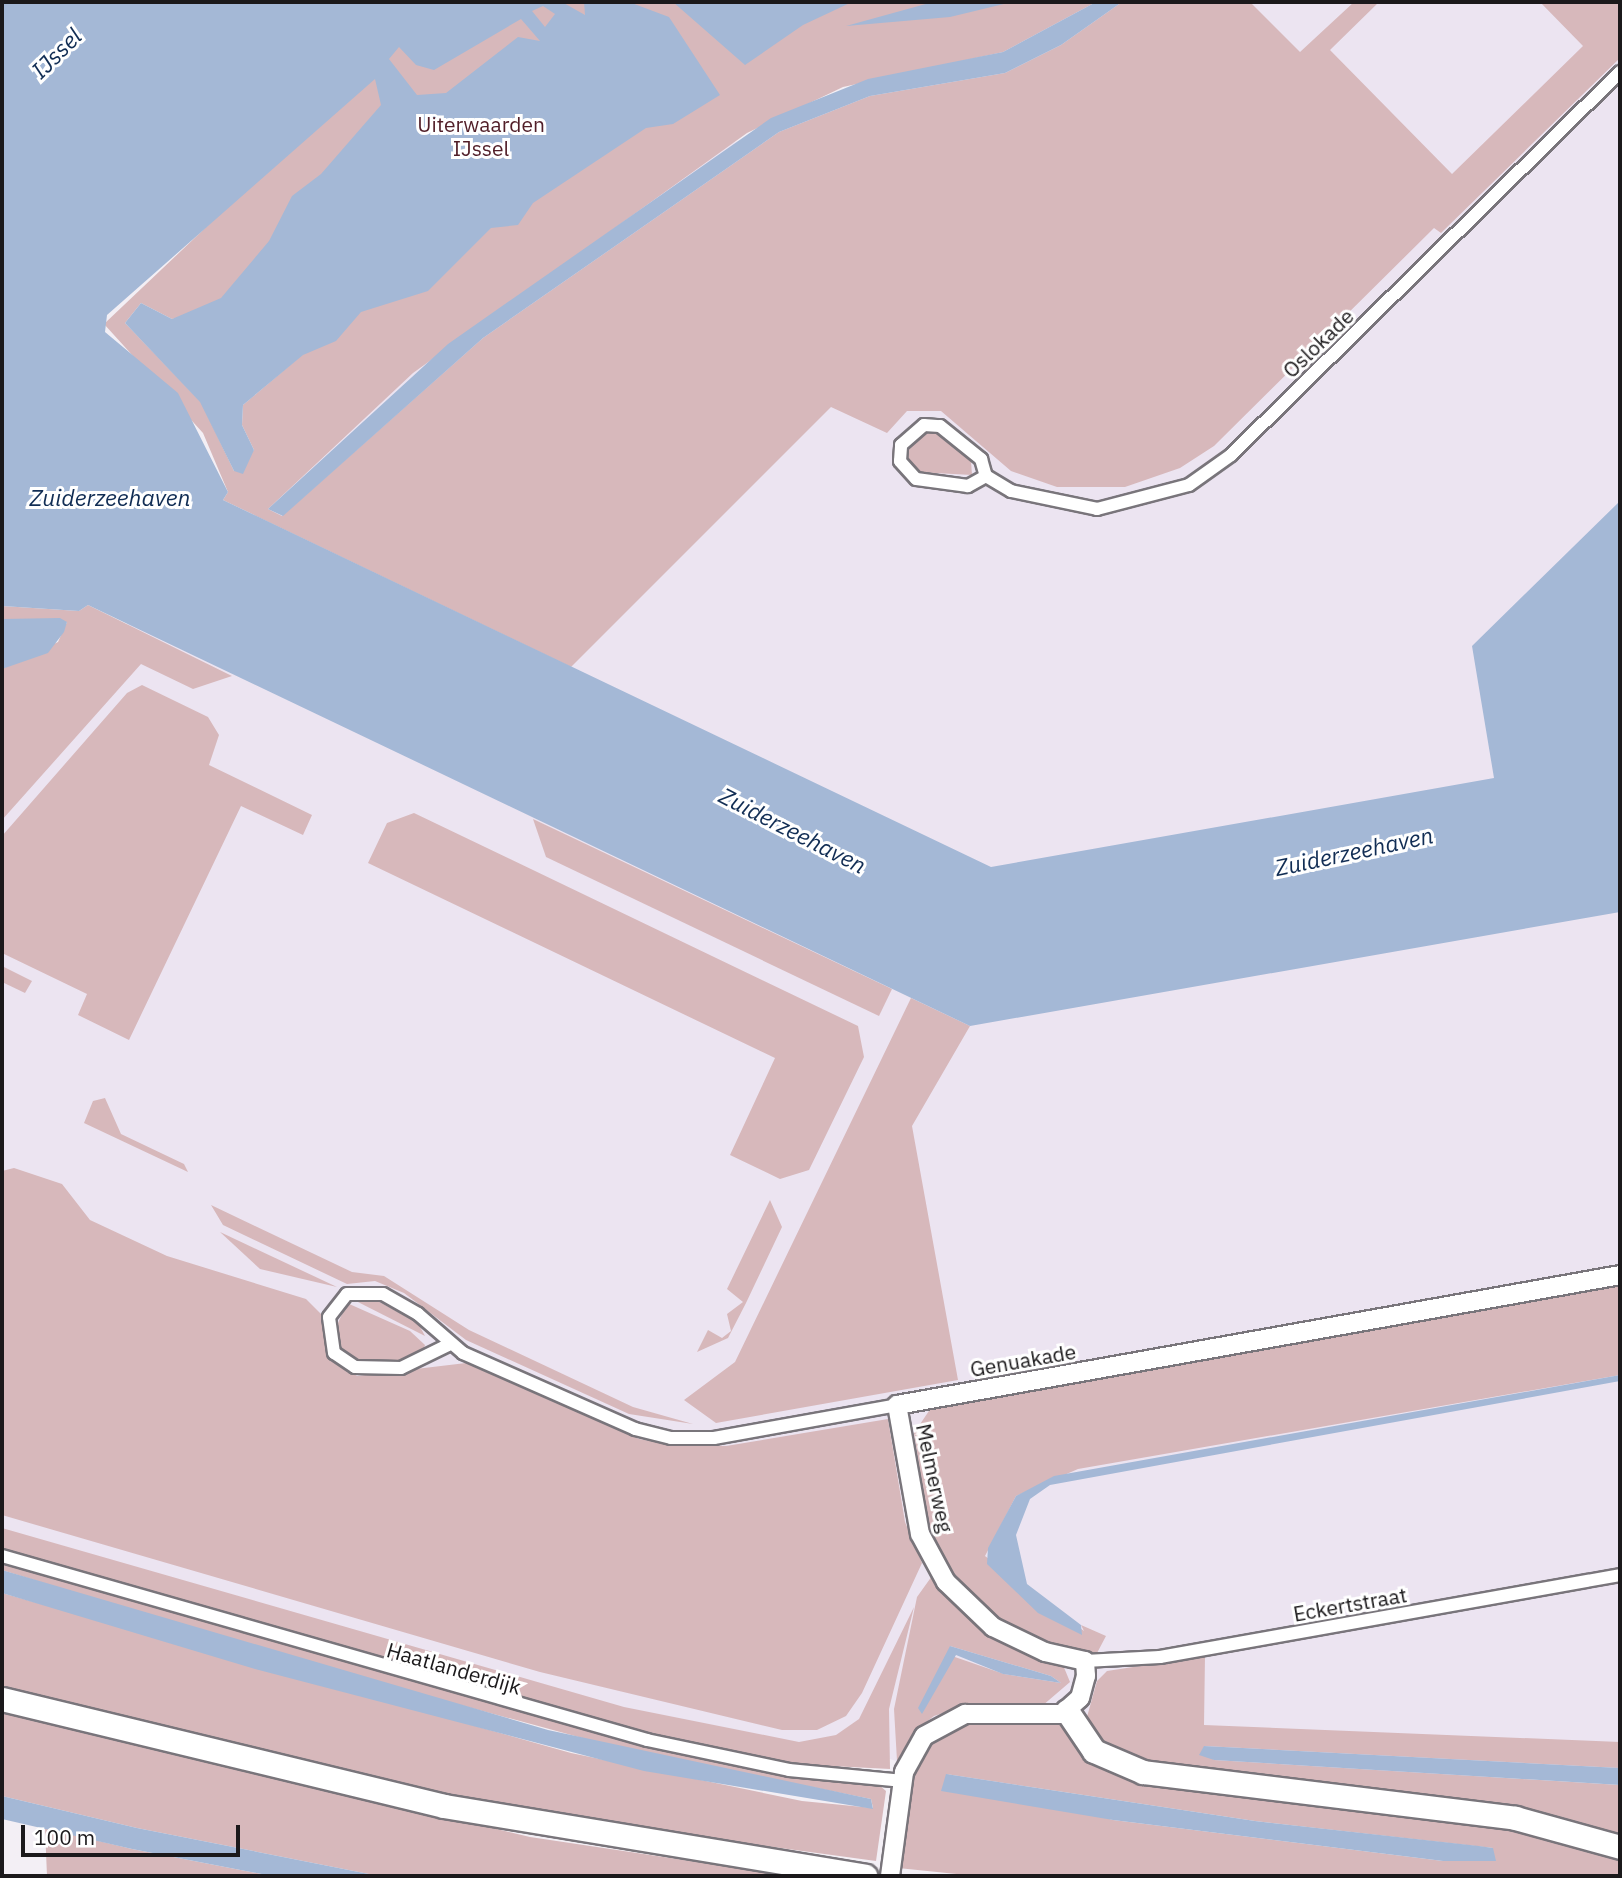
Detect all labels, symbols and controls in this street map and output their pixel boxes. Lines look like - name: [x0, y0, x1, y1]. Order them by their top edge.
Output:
- water label: IJssel: [25, 22, 87, 84]
- park label: Uiterwaarden IJssel: [417, 111, 545, 161]
- street label: Oslokade: [1277, 303, 1359, 383]
- water label: Zuiderzeehaven: [30, 483, 190, 511]
- water label: Zuiderzeehaven: [715, 781, 871, 879]
- water label: Zuiderzeehaven: [1272, 821, 1436, 881]
- street label: Genuakade: [968, 1338, 1078, 1382]
- street label: Melmerweg: [911, 1421, 959, 1535]
- street label: Eckertstraat: [1291, 1582, 1409, 1626]
- street label: Haatlanderdijk: [384, 1637, 524, 1699]
- scale bar: [24, 1812, 243, 1856]
- text: 100 m: [34, 1823, 95, 1851]

